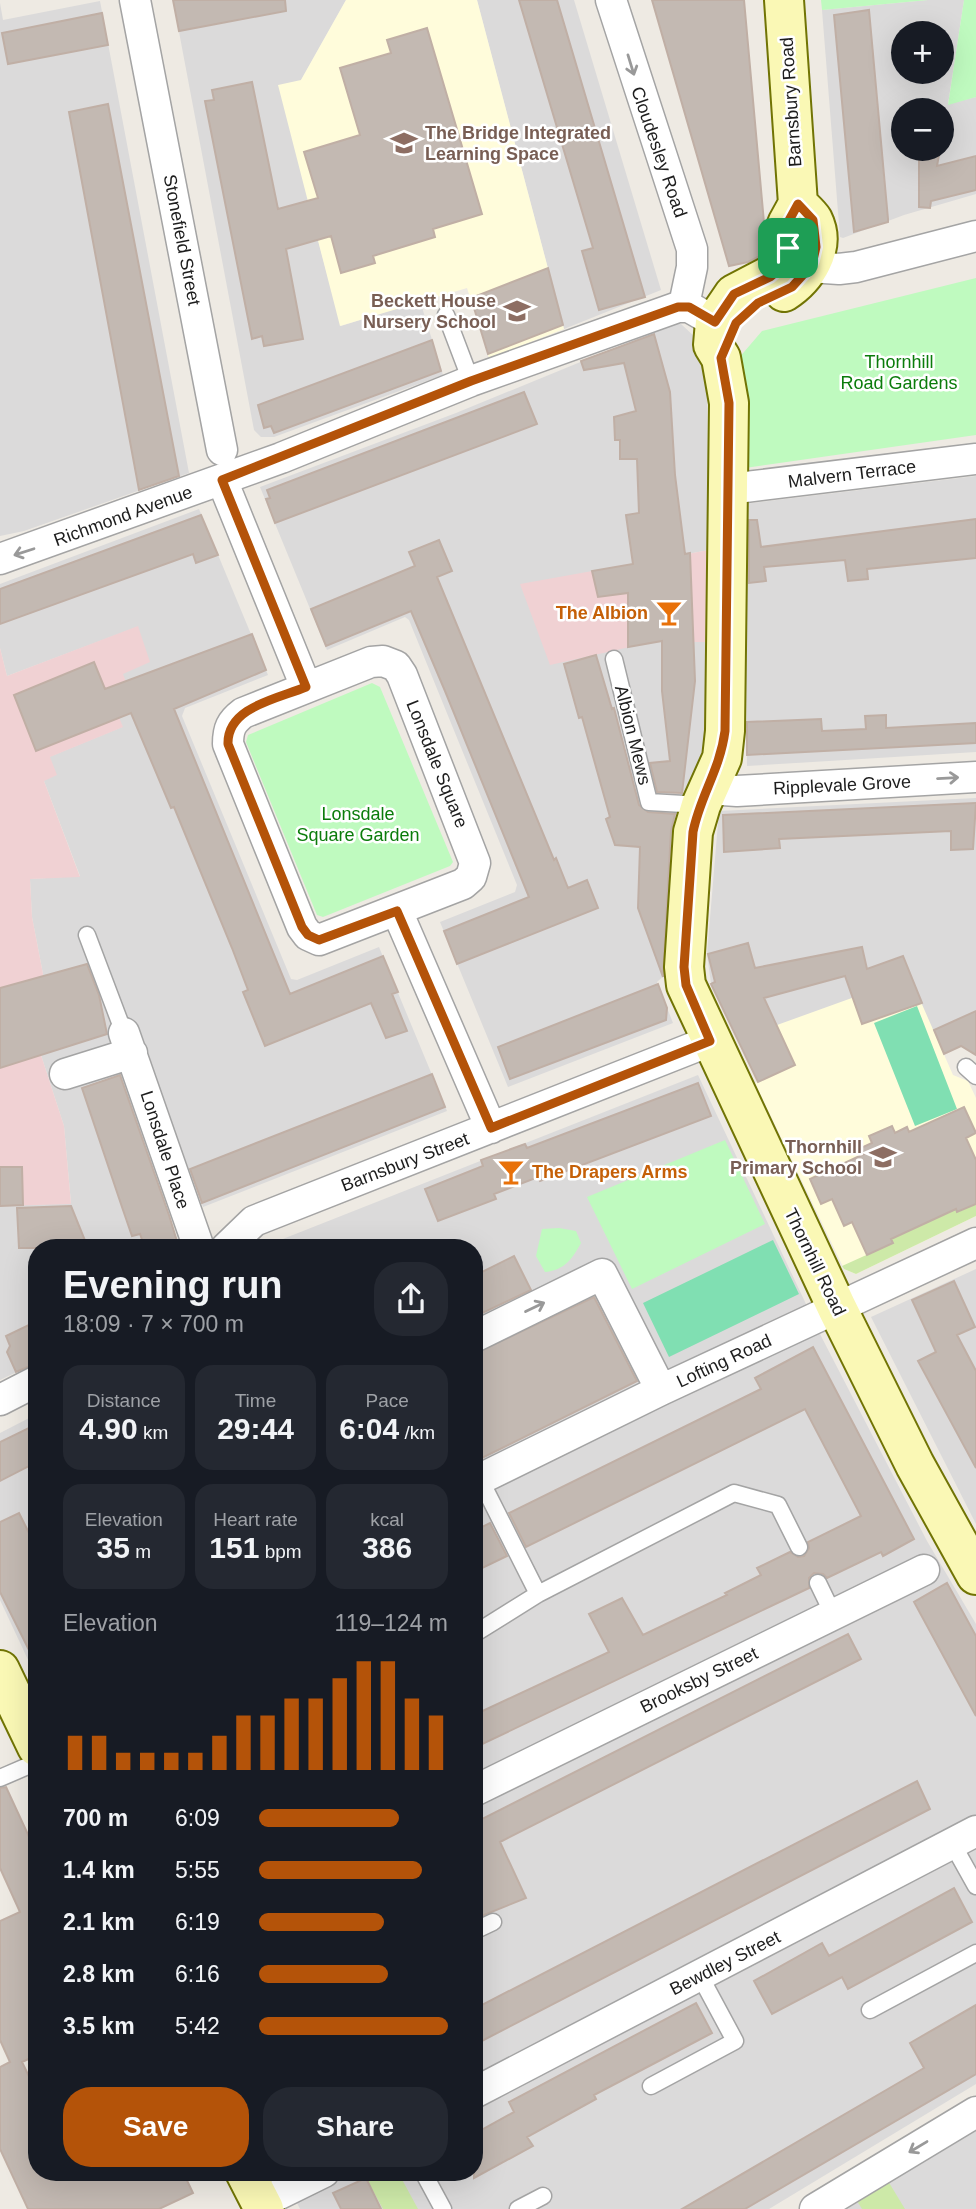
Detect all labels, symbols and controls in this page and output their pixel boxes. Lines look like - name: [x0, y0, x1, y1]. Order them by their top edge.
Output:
- map controls: [891, 21, 954, 161]
- button: +: [891, 21, 954, 84]
- street label: Barnsbury Road: [776, 36, 806, 168]
- one-way arrow: [625, 54, 638, 76]
- street label: Cloudesley Road: [627, 84, 691, 220]
- button: −: [891, 98, 954, 161]
- place label: The Bridge Integrated Learning Space: [425, 123, 611, 164]
- school or university icon: The Bridge Integrated Learning Space: [389, 128, 419, 158]
- street label: Stonefield Street: [159, 173, 205, 307]
- pin: [758, 218, 818, 278]
- icon: arrive: [769, 229, 807, 267]
- place label: Beckett House Nursery School: [363, 291, 496, 332]
- school or university icon: Beckett House Nursery School: [502, 296, 532, 326]
- park label: Thornhill Road Gardens: [840, 352, 958, 393]
- street label: Malvern Terrace: [787, 456, 917, 492]
- street label: Richmond Avenue: [51, 482, 195, 550]
- one-way arrow: [13, 547, 35, 559]
- bar icon: The Albion: [654, 598, 684, 628]
- place label: The Albion: [556, 603, 648, 623]
- street label: Albion Mews: [611, 683, 655, 787]
- street label: Lonsdale Square: [402, 697, 472, 831]
- street label: Ripplevale Grove: [773, 771, 911, 799]
- one-way arrow: [936, 772, 959, 785]
- park label: Lonsdale Square Garden: [296, 804, 420, 845]
- street label: Lonsdale Place: [136, 1088, 194, 1212]
- street label: Barnsbury Street: [338, 1128, 472, 1196]
- place label: Thornhill Primary School: [730, 1137, 862, 1178]
- school or university icon: Thornhill Primary School: [868, 1142, 898, 1172]
- bar icon: The Drapers Arms: [496, 1157, 526, 1187]
- place label: The Drapers Arms: [532, 1162, 687, 1182]
- street label: Thornhill Road: [780, 1205, 850, 1319]
- button: share: [374, 1262, 448, 1336]
- text: Evening run: [63, 1264, 283, 1306]
- one-way arrow: [524, 1300, 545, 1314]
- text: 18:09 · 7 × 700 m: [63, 1311, 244, 1337]
- street label: Lofting Road: [674, 1330, 774, 1392]
- text: Distance: [87, 1390, 161, 1411]
- text: Time: [235, 1390, 276, 1411]
- text: Pace: [366, 1390, 409, 1411]
- text: 4.90: [79, 1412, 138, 1445]
- text: 29:44: [217, 1412, 294, 1445]
- text: 6:04: [339, 1412, 399, 1445]
- text: km: [138, 1422, 168, 1443]
- text: /km: [399, 1422, 435, 1443]
- text: Elevation: [85, 1509, 163, 1530]
- text: Heart rate: [213, 1509, 298, 1530]
- text: kcal: [370, 1509, 404, 1530]
- text: 35: [97, 1531, 130, 1564]
- text: 151: [209, 1531, 259, 1564]
- text: 386: [362, 1531, 412, 1564]
- text: m: [130, 1541, 151, 1562]
- text: bpm: [259, 1541, 302, 1562]
- text: Elevation: [63, 1610, 158, 1636]
- text: 119–124 m: [335, 1610, 448, 1636]
- street label: Brooksby Street: [637, 1643, 761, 1717]
- text: 700 m: [63, 1805, 128, 1831]
- text: 6:09: [175, 1805, 220, 1831]
- text: 1.4 km: [63, 1857, 135, 1883]
- text: 5:55: [175, 1857, 220, 1883]
- text: 2.1 km: [63, 1909, 135, 1935]
- text: 6:19: [175, 1909, 220, 1935]
- street label: Bewdley Street: [667, 1927, 783, 1999]
- text: 2.8 km: [63, 1961, 135, 1987]
- text: 6:16: [175, 1961, 220, 1987]
- text: 3.5 km: [63, 2013, 135, 2039]
- text: 5:42: [175, 2013, 220, 2039]
- button: Save: [63, 2087, 249, 2167]
- button: Share: [263, 2087, 448, 2167]
- one-way arrow: [908, 2140, 928, 2154]

